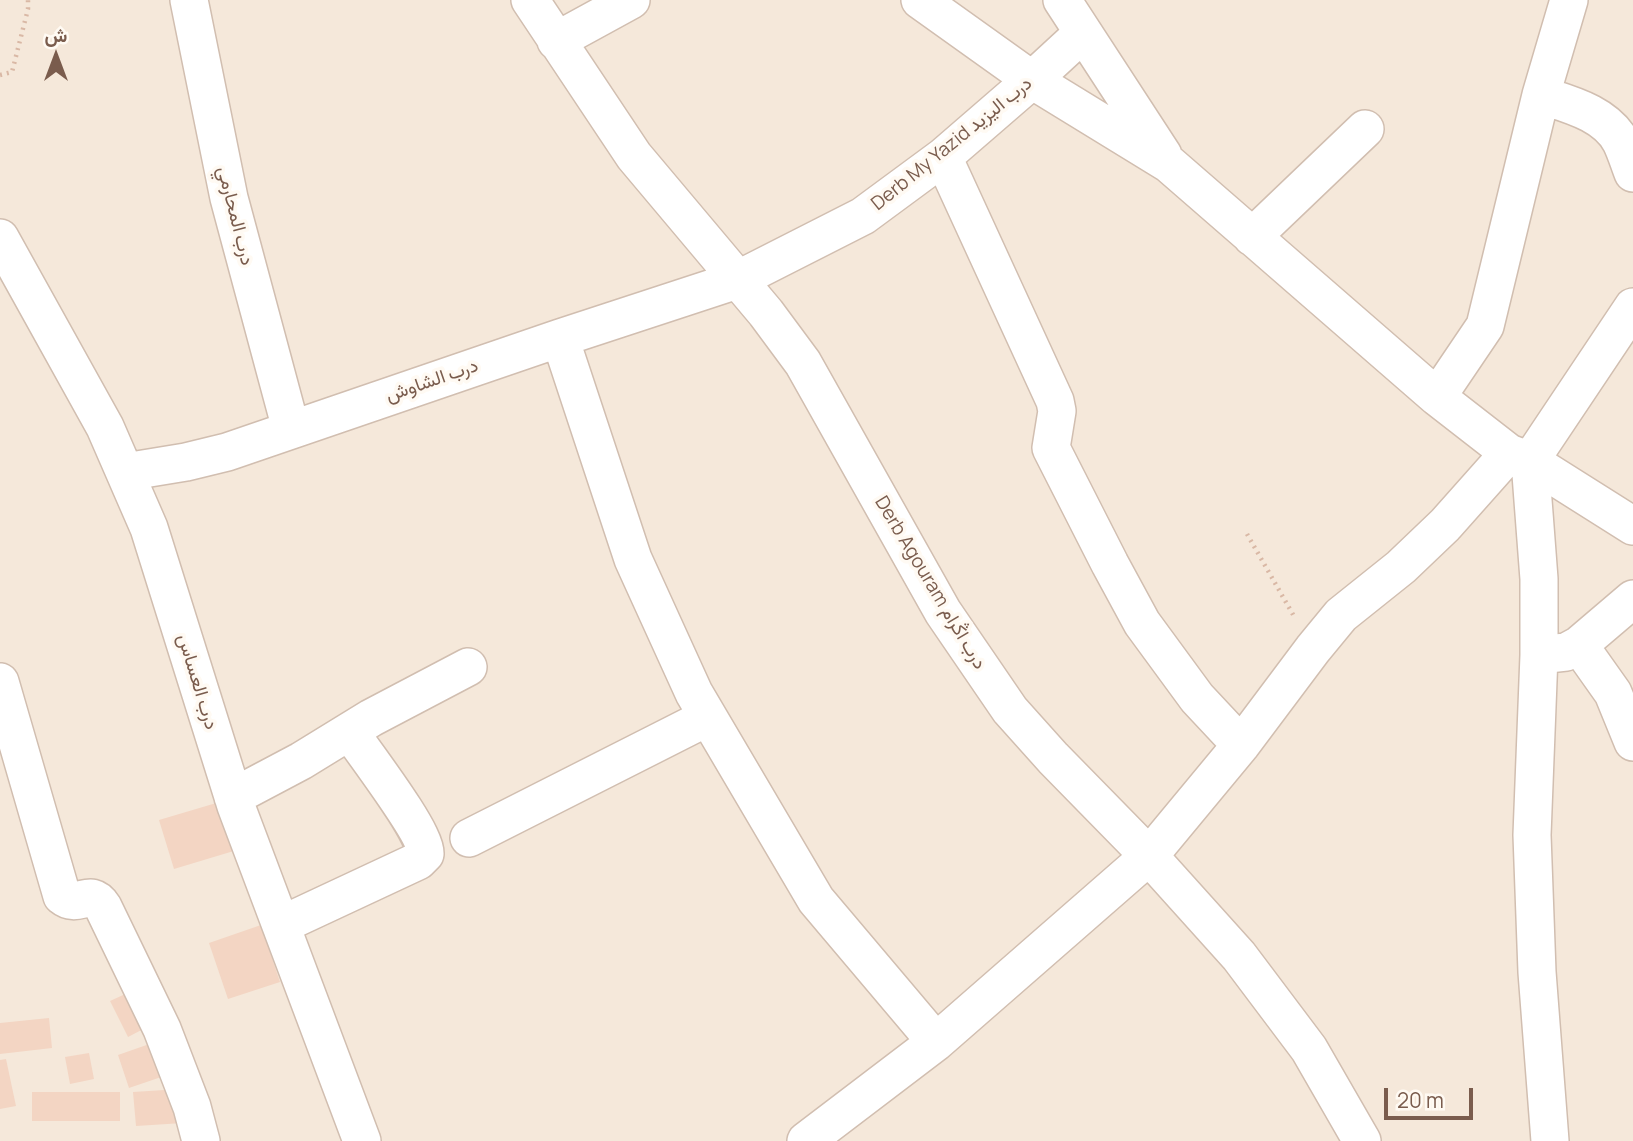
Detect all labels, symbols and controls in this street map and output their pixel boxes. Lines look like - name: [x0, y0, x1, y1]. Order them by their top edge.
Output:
- north arrow: [21, 21, 91, 91]
- text: ش: [45, 22, 67, 48]
- street label: Derb My Yazid درب اليزيد: [867, 72, 1037, 216]
- street label: درب المحارمي: [212, 164, 258, 268]
- street label: درب الشاوش: [383, 355, 481, 407]
- street label: Derb Agouram درب اڭرام: [869, 492, 991, 674]
- street label: درب العساس: [172, 631, 222, 733]
- scale bar: [1388, 1074, 1477, 1118]
- text: 20 m: [1397, 1086, 1444, 1114]

